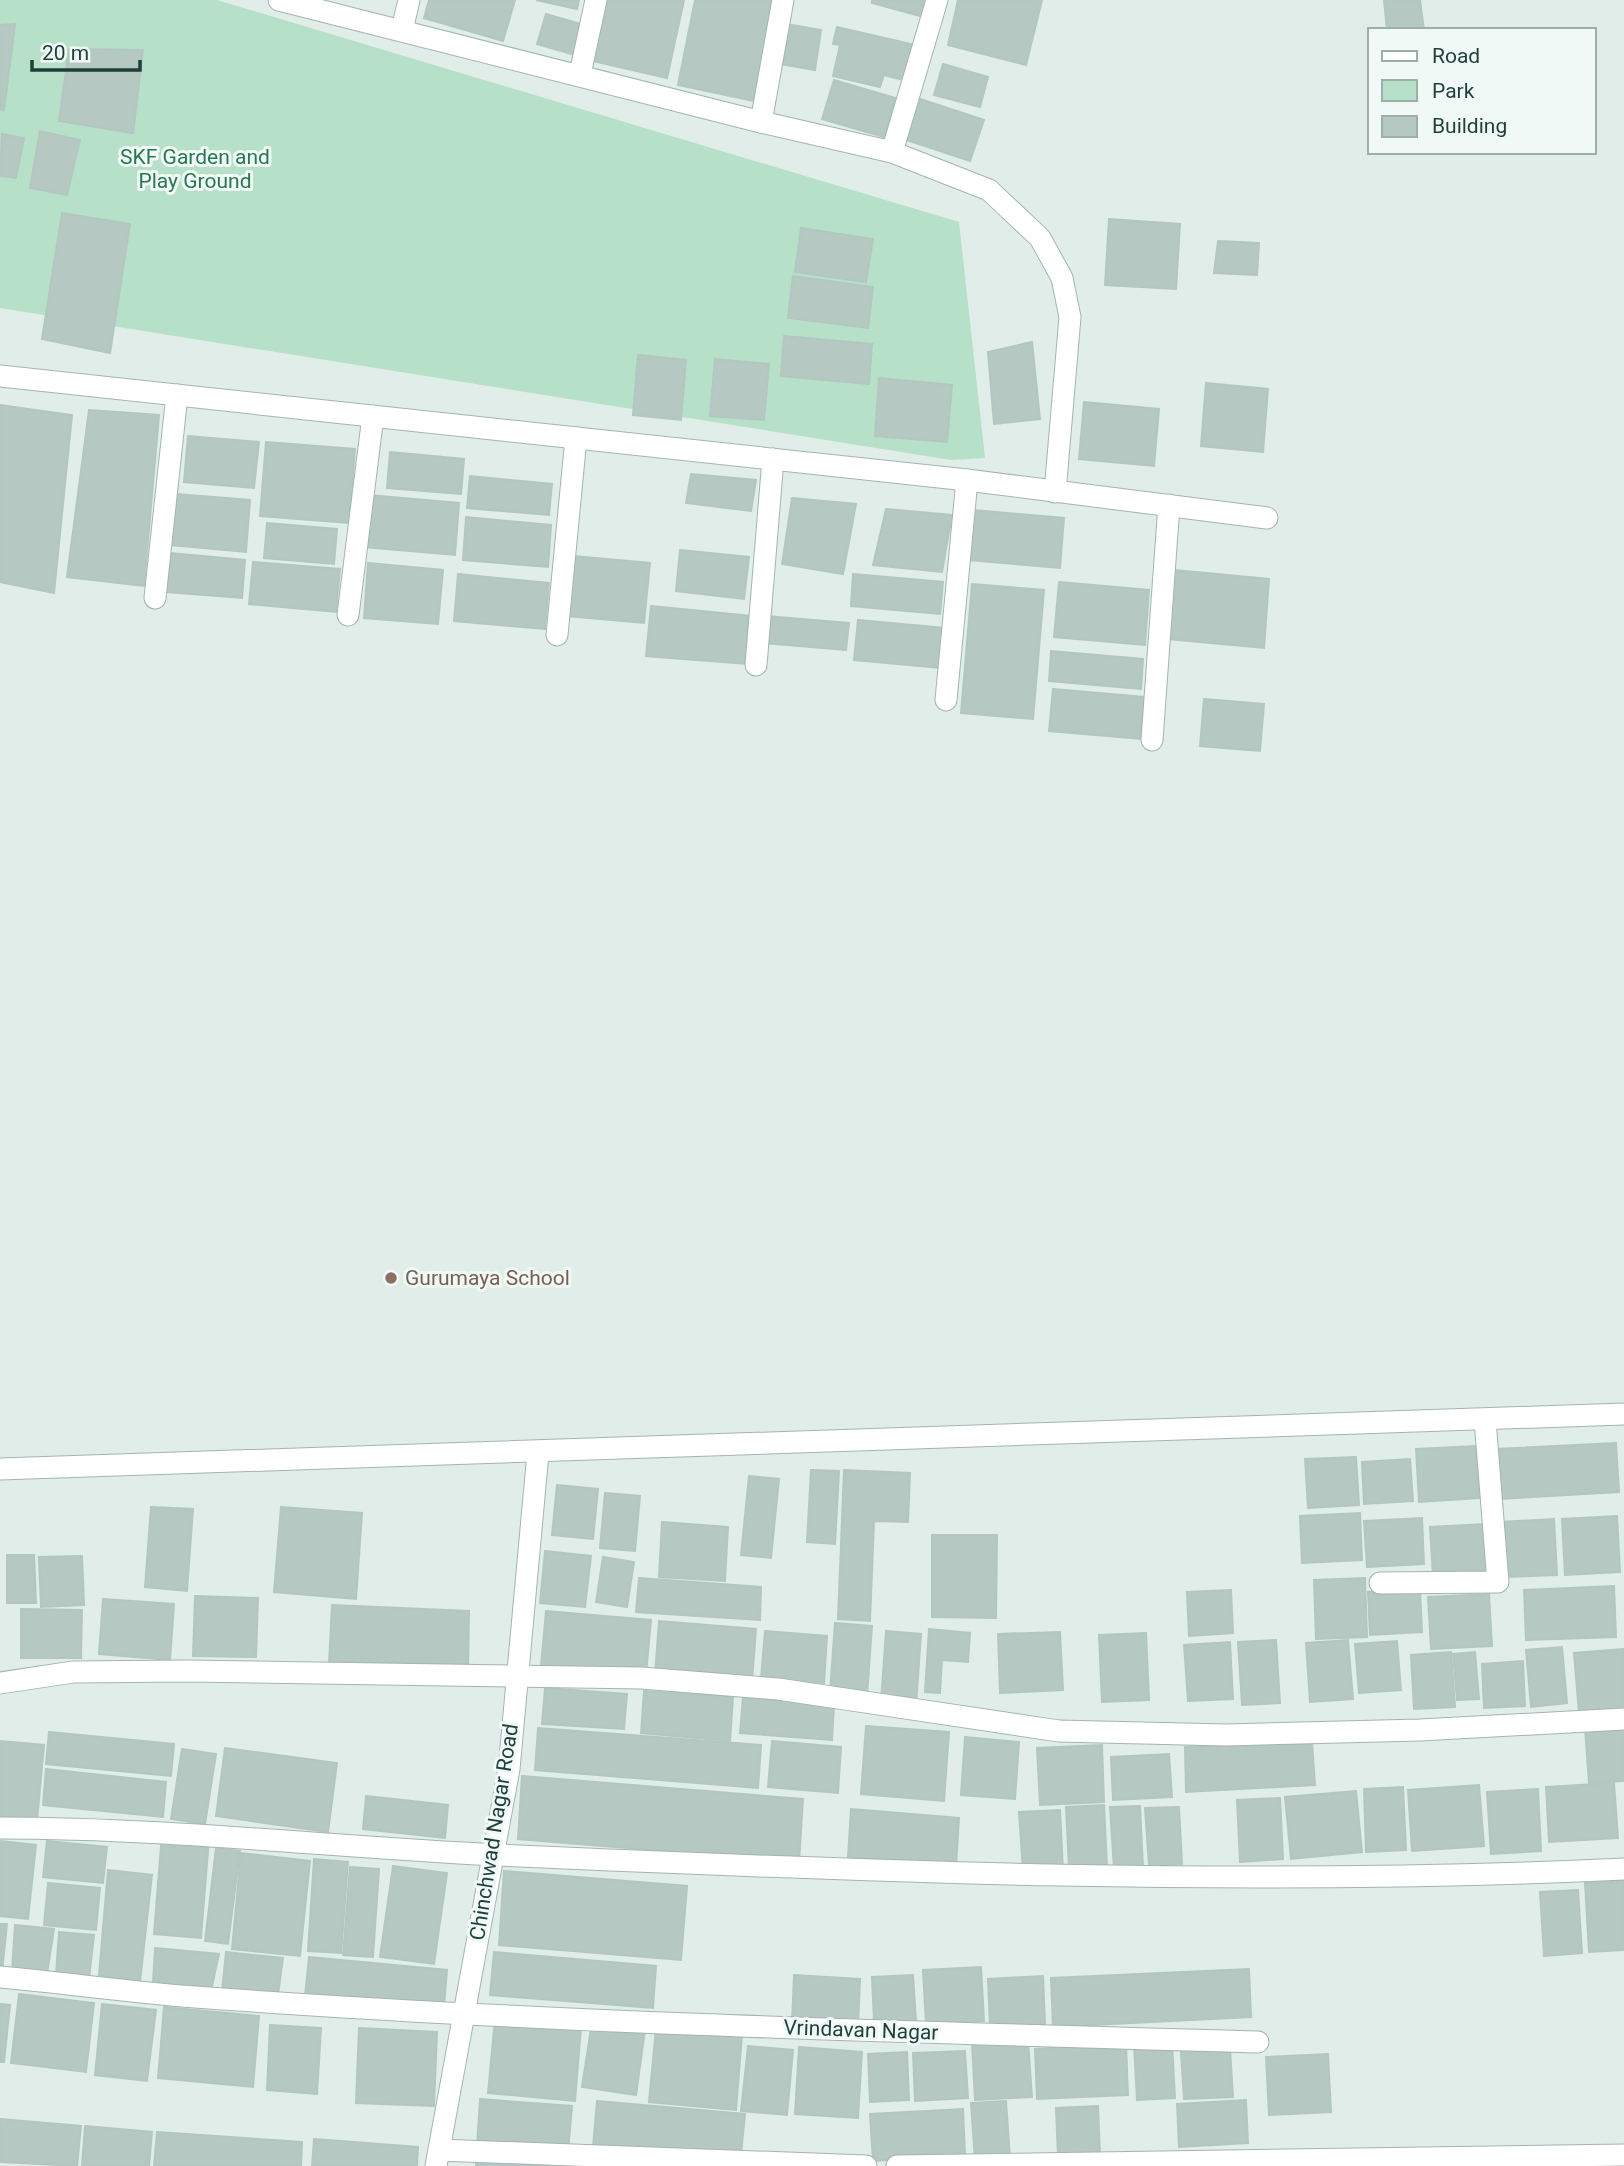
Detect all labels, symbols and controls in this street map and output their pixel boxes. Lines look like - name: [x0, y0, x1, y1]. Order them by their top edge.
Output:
- scale bar: [32, 28, 140, 72]
- legend: [1368, 28, 1596, 154]
- text: 20 m: [42, 41, 89, 65]
- text: Road: [1432, 44, 1480, 68]
- text: Park: [1432, 79, 1475, 103]
- text: Building: [1432, 114, 1507, 138]
- park label: SKF Garden and Play Ground: [120, 145, 270, 193]
- place label: Gurumaya School: [405, 1266, 570, 1290]
- marker: Gurumaya School: [383, 1270, 399, 1286]
- street label: Chinchwad Nagar Road: [465, 1722, 523, 1942]
- street label: Vrindavan Nagar: [783, 2015, 939, 2045]

